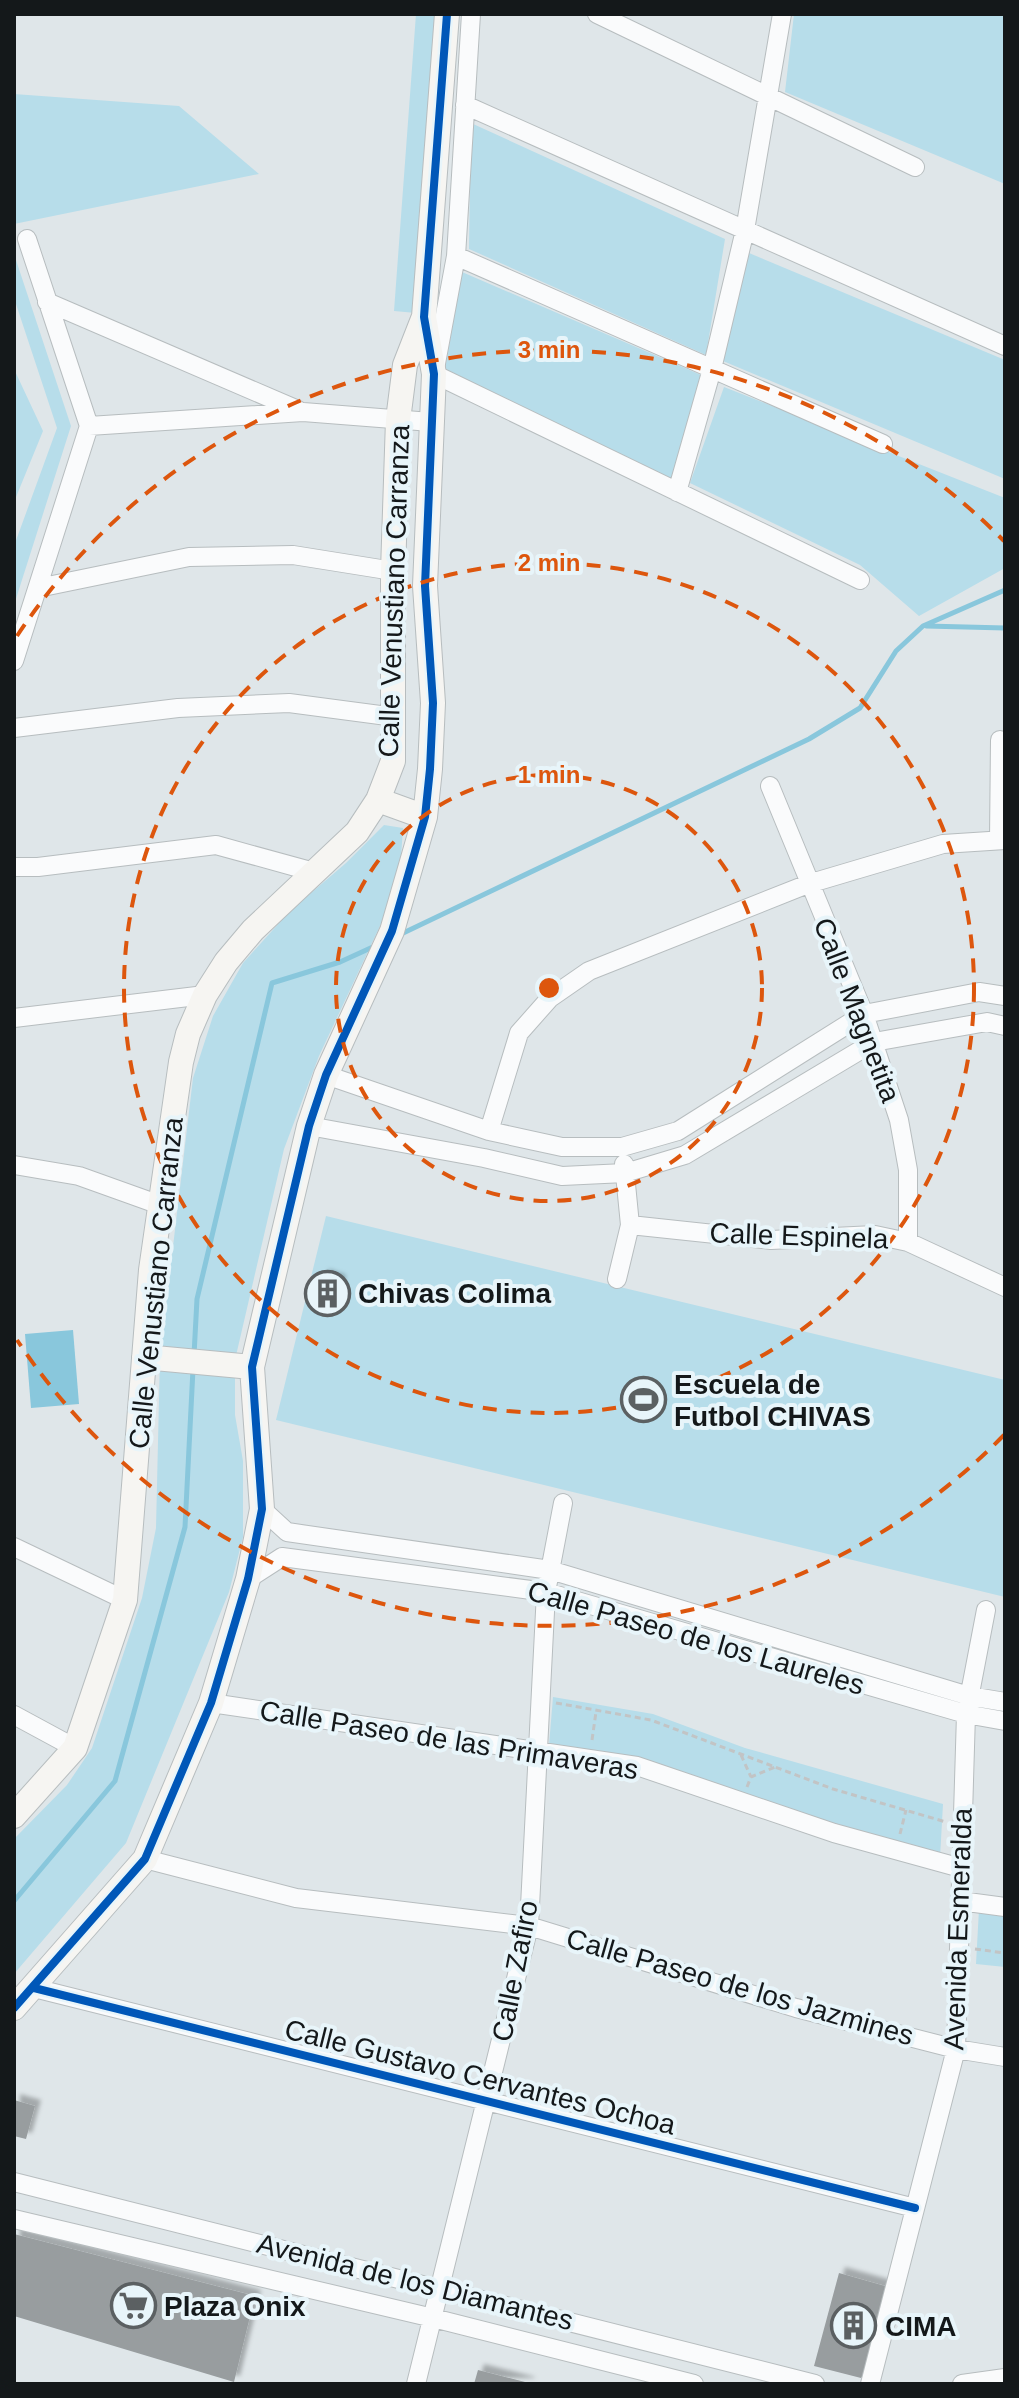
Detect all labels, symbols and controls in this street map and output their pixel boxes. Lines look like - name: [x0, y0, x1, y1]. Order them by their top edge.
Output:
- text: 3 min: [518, 336, 580, 363]
- street label: Calle Venustiano Carranza: [373, 424, 415, 758]
- text: 2 min: [518, 549, 580, 576]
- text: 1 min: [518, 761, 580, 788]
- street label: Calle Magnetita: [808, 914, 906, 1107]
- centre of rings: [535, 974, 563, 1002]
- street label: Calle Venustiano Carranza: [123, 1115, 189, 1450]
- street label: Calle Espinela: [709, 1217, 889, 1255]
- building icon: Chivas Colima: [303, 1269, 351, 1317]
- place label: Chivas Colima: [358, 1278, 551, 1309]
- place label: Escuela de Futbol CHIVAS: [674, 1369, 871, 1432]
- sports icon: Escuela de Futbol CHIVAS: [619, 1376, 667, 1424]
- street label: Calle Paseo de los Laureles: [524, 1575, 868, 1701]
- street label: Calle Paseo de las Primaveras: [258, 1695, 640, 1785]
- street label: Avenida Esmeralda: [938, 1807, 978, 2051]
- street label: Calle Zafiro: [486, 1898, 544, 2044]
- street label: Calle Paseo de los Jazmines: [563, 1923, 917, 2051]
- street label: Calle Gustavo Cervantes Ochoa: [281, 2013, 679, 2141]
- street label: Avenida de los Diamantes: [254, 2228, 576, 2336]
- supermarket icon: Plaza Onix: [109, 2282, 157, 2330]
- place label: Plaza Onix: [164, 2291, 306, 2322]
- building icon: CIMA: [830, 2302, 878, 2350]
- place label: CIMA: [885, 2311, 957, 2342]

